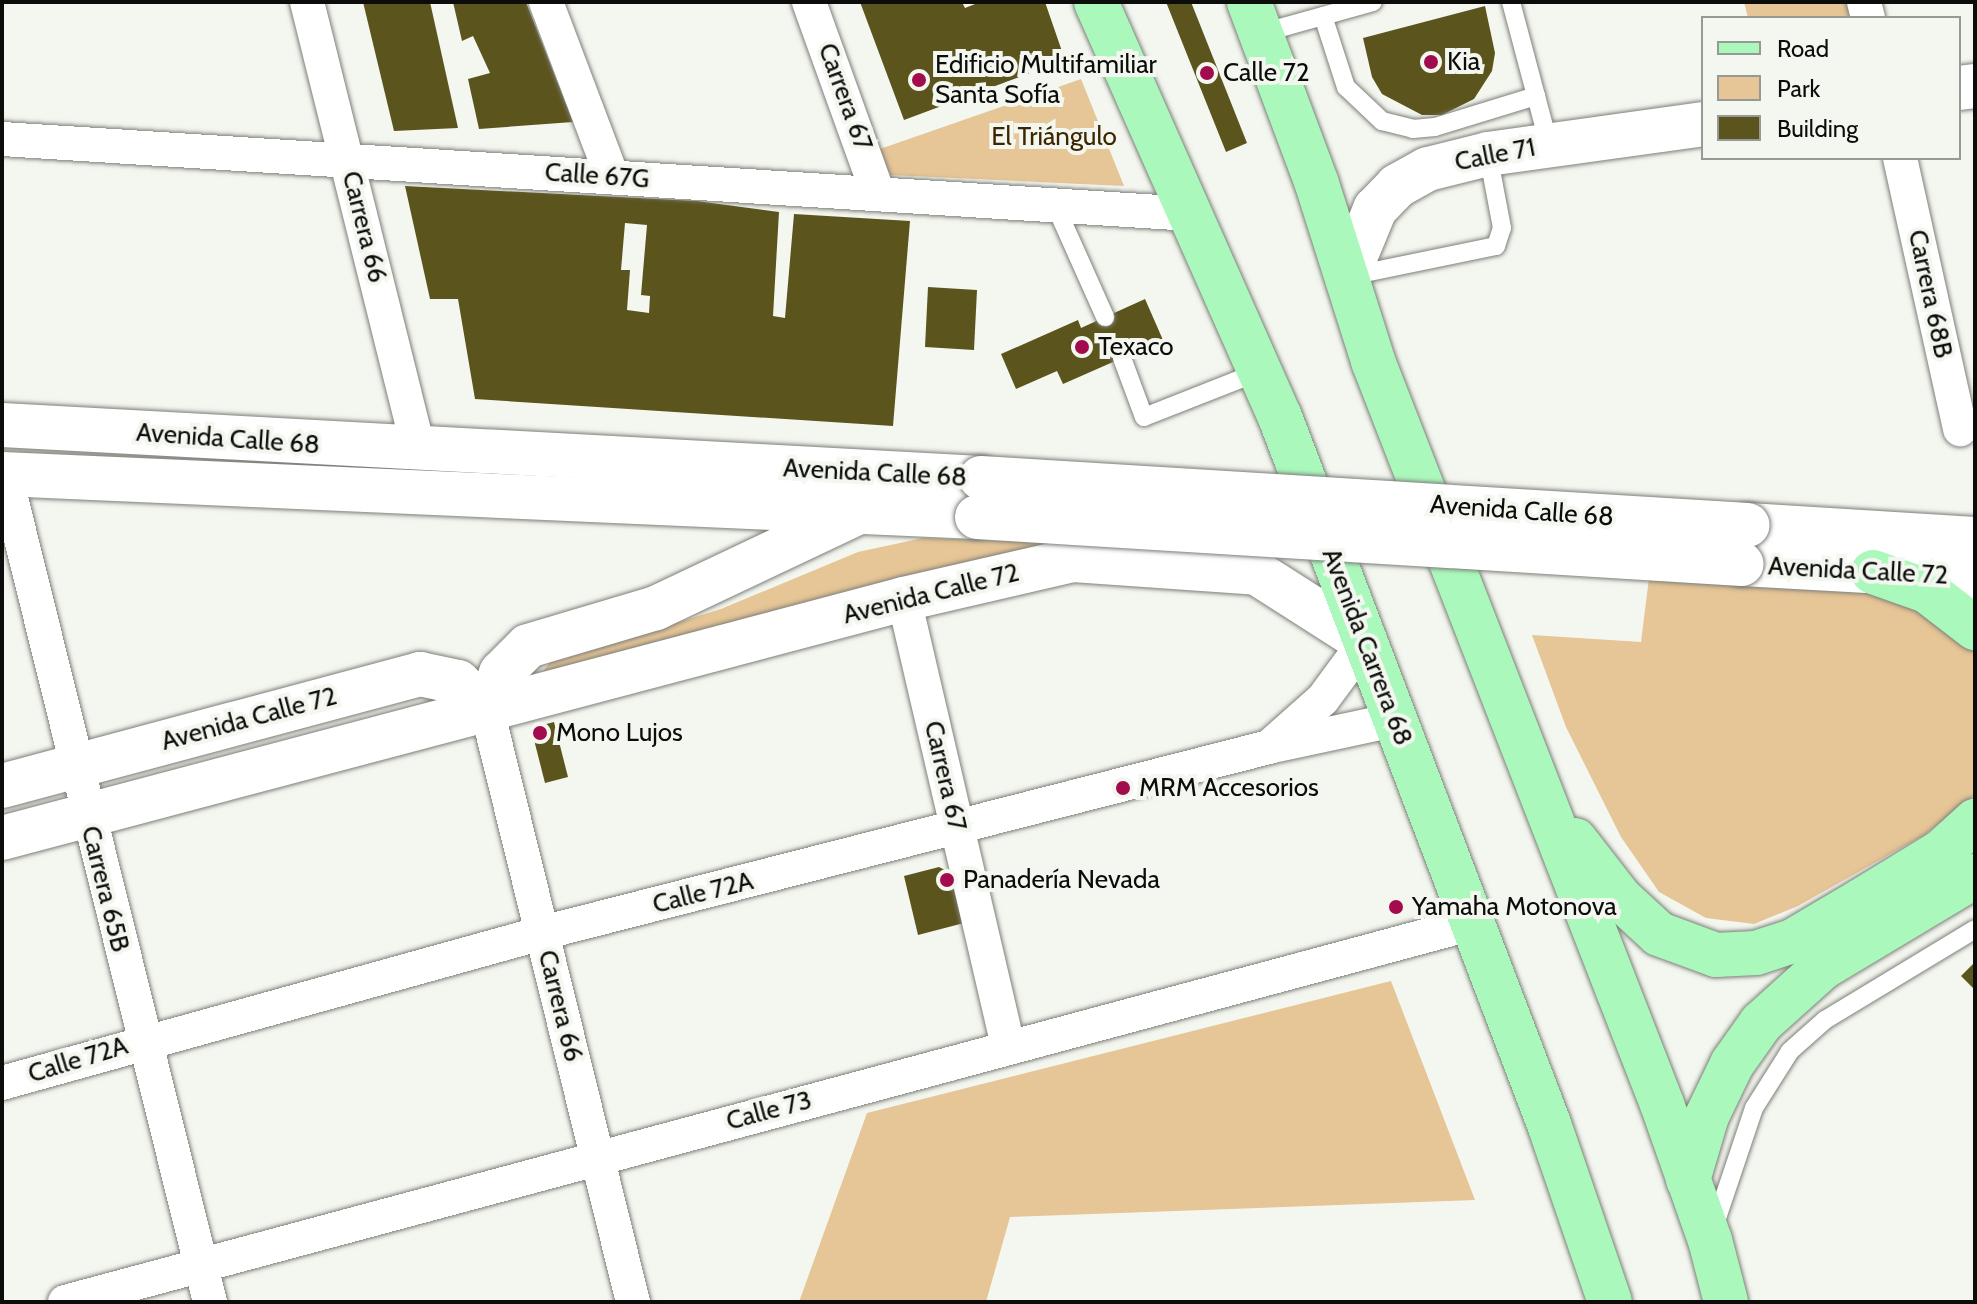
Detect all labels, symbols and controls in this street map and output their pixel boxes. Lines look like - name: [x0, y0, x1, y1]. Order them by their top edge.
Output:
- legend: [1701, 16, 1961, 160]
- text: Road: [1777, 34, 1829, 63]
- street label: Carrera 67: [811, 39, 879, 155]
- place label: Kia: [1447, 46, 1480, 78]
- place label: Edificio Multifamiliar Santa Sofía: [935, 49, 1157, 110]
- marker: Kia: [1422, 53, 1440, 71]
- place label: Calle 72: [1223, 57, 1310, 89]
- marker: Calle 72: [1198, 64, 1216, 82]
- marker: Edificio Multifamiliar Santa Sofía: [910, 71, 928, 89]
- text: Park: [1777, 74, 1820, 103]
- text: Building: [1777, 114, 1858, 143]
- park label: El Triángulo: [991, 121, 1117, 153]
- street label: Calle 71: [1452, 132, 1538, 178]
- street label: Calle 67G: [544, 157, 650, 195]
- street label: Carrera 66: [335, 168, 393, 286]
- street label: Carrera 68B: [1901, 227, 1959, 361]
- place label: Texaco: [1098, 331, 1174, 363]
- marker: Texaco: [1073, 338, 1091, 356]
- street label: Avenida Calle 68: [135, 417, 321, 461]
- street label: Avenida Calle 68: [782, 453, 968, 493]
- street label: Avenida Calle 68: [1429, 489, 1615, 533]
- street label: Avenida Carrera 68: [1315, 544, 1419, 750]
- street label: Avenida Calle 72: [1767, 551, 1949, 591]
- street label: Avenida Calle 72: [840, 557, 1022, 631]
- street label: Avenida Calle 72: [158, 681, 340, 757]
- place label: Mono Lujos: [556, 717, 683, 749]
- street label: Carrera 67: [917, 718, 973, 834]
- marker: Mono Lujos: [531, 724, 549, 742]
- place label: MRM Accesorios: [1139, 772, 1319, 804]
- marker: MRM Accesorios: [1114, 779, 1132, 797]
- street label: Carrera 65B: [74, 823, 136, 955]
- place label: Panadería Nevada: [963, 864, 1160, 896]
- street label: Calle 72A: [649, 865, 757, 921]
- marker: Panadería Nevada: [938, 871, 956, 889]
- place label: Yamaha Motonova: [1412, 891, 1617, 923]
- marker: Yamaha Motonova: [1387, 898, 1405, 916]
- street label: Carrera 66: [531, 947, 589, 1065]
- street label: Calle 72A: [24, 1030, 132, 1090]
- street label: Calle 73: [723, 1085, 815, 1137]

